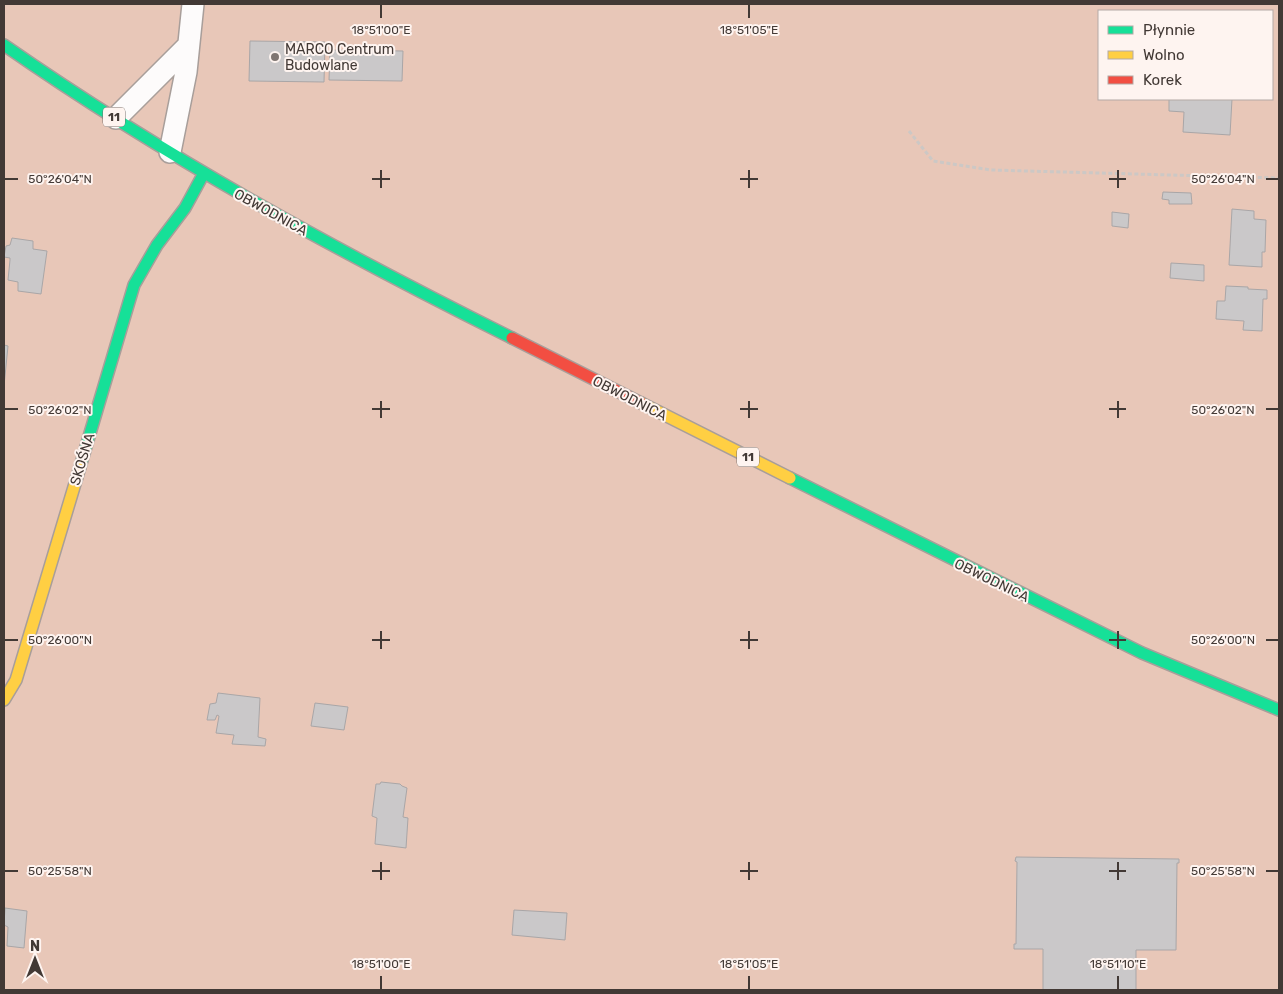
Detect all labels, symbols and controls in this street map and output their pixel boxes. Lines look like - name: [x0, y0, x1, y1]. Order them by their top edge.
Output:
- legend: [1098, 10, 1273, 100]
- text: Płynnie: [1143, 21, 1195, 39]
- text: 18°51'00"E: [351, 23, 411, 37]
- text: 18°51'05"E: [720, 23, 778, 37]
- place label: MARCO Centrum Budowlane: [285, 41, 394, 74]
- text: Wolno: [1143, 46, 1185, 64]
- marker: MARCO Centrum Budowlane: [269, 51, 281, 63]
- text: Korek: [1143, 71, 1182, 89]
- road number: 11: [103, 108, 125, 126]
- text: 50°26'04"N: [28, 172, 92, 186]
- text: 50°26'04"N: [1191, 172, 1255, 186]
- street label: OBWODNICA: [231, 185, 311, 240]
- street label: OBWODNICA: [590, 372, 670, 425]
- text: 50°26'02"N: [28, 403, 92, 417]
- text: 50°26'02"N: [1191, 403, 1255, 417]
- street label: SKOŚNA: [66, 430, 99, 487]
- road number: 11: [737, 448, 759, 467]
- street label: OBWODNICA: [952, 555, 1033, 606]
- text: 50°26'00"N: [28, 633, 92, 647]
- text: 50°26'00"N: [1191, 633, 1255, 647]
- text: 50°25'58"N: [28, 864, 92, 878]
- text: 50°25'58"N: [1191, 864, 1255, 878]
- north arrow: [10, 934, 60, 984]
- text: N: [30, 938, 40, 955]
- text: 18°51'00"E: [351, 957, 411, 971]
- text: 18°51'05"E: [720, 957, 778, 971]
- text: 18°51'10"E: [1090, 957, 1146, 971]

